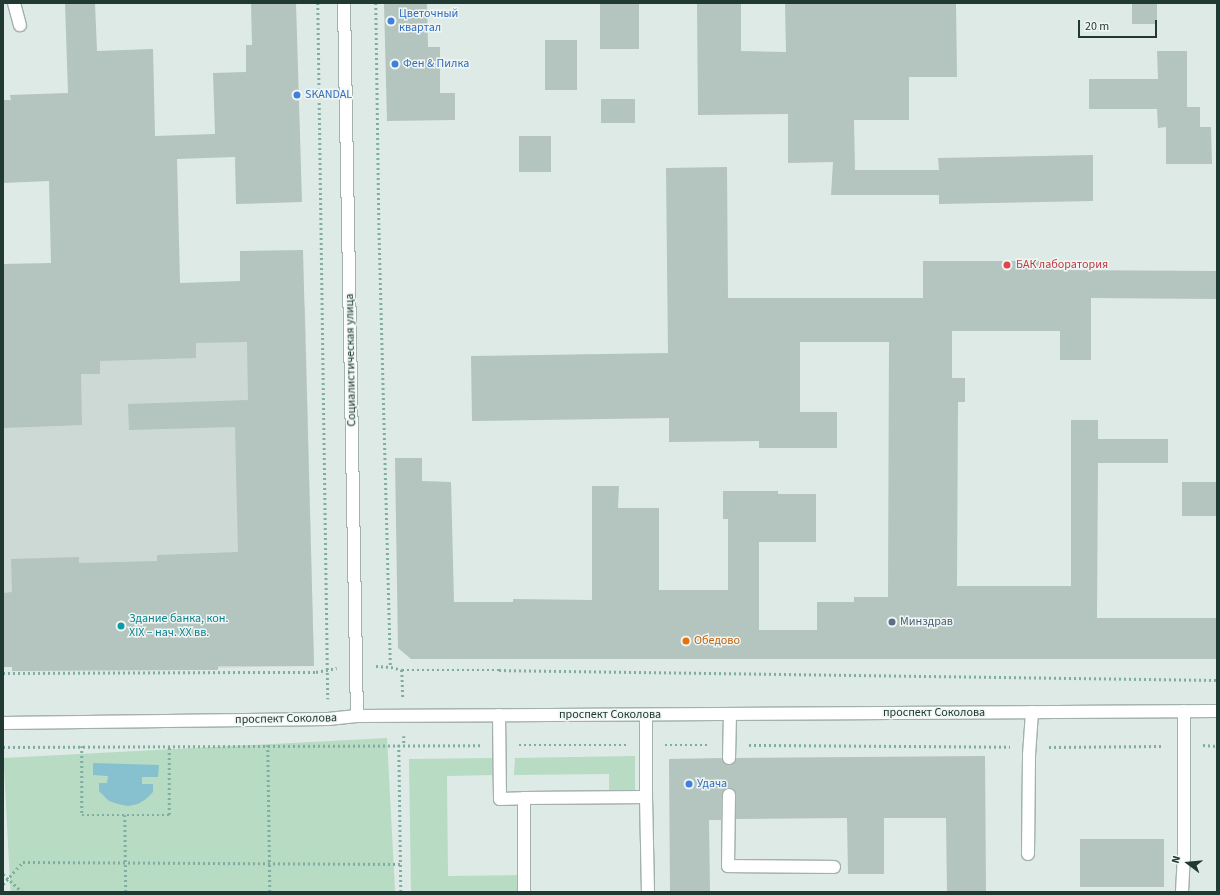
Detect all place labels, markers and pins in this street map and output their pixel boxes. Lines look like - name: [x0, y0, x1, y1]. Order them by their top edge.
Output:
- place label: Цветочный квартал: [399, 7, 458, 35]
- marker: Цветочный квартал: [386, 16, 396, 26]
- place label: Фен & Пилка: [403, 57, 469, 71]
- marker: Фен & Пилка: [390, 59, 400, 69]
- place label: SKANDAL: [305, 88, 352, 102]
- marker: SKANDAL: [292, 90, 302, 100]
- place label: БАК лаборатория: [1016, 258, 1108, 272]
- marker: БАК лаборатория: [1001, 259, 1013, 271]
- place label: Здание банка, кон. XIX – нач. XX вв.: [129, 612, 228, 640]
- place label: Минздрав: [900, 615, 953, 629]
- marker: Минздрав: [887, 617, 897, 627]
- marker: Здание банка, кон. XIX – нач. XX вв.: [116, 621, 126, 631]
- place label: Обедово: [694, 634, 740, 648]
- marker: Обедово: [681, 636, 691, 646]
- place label: Удача: [697, 777, 727, 791]
- marker: Удача: [684, 779, 694, 789]

